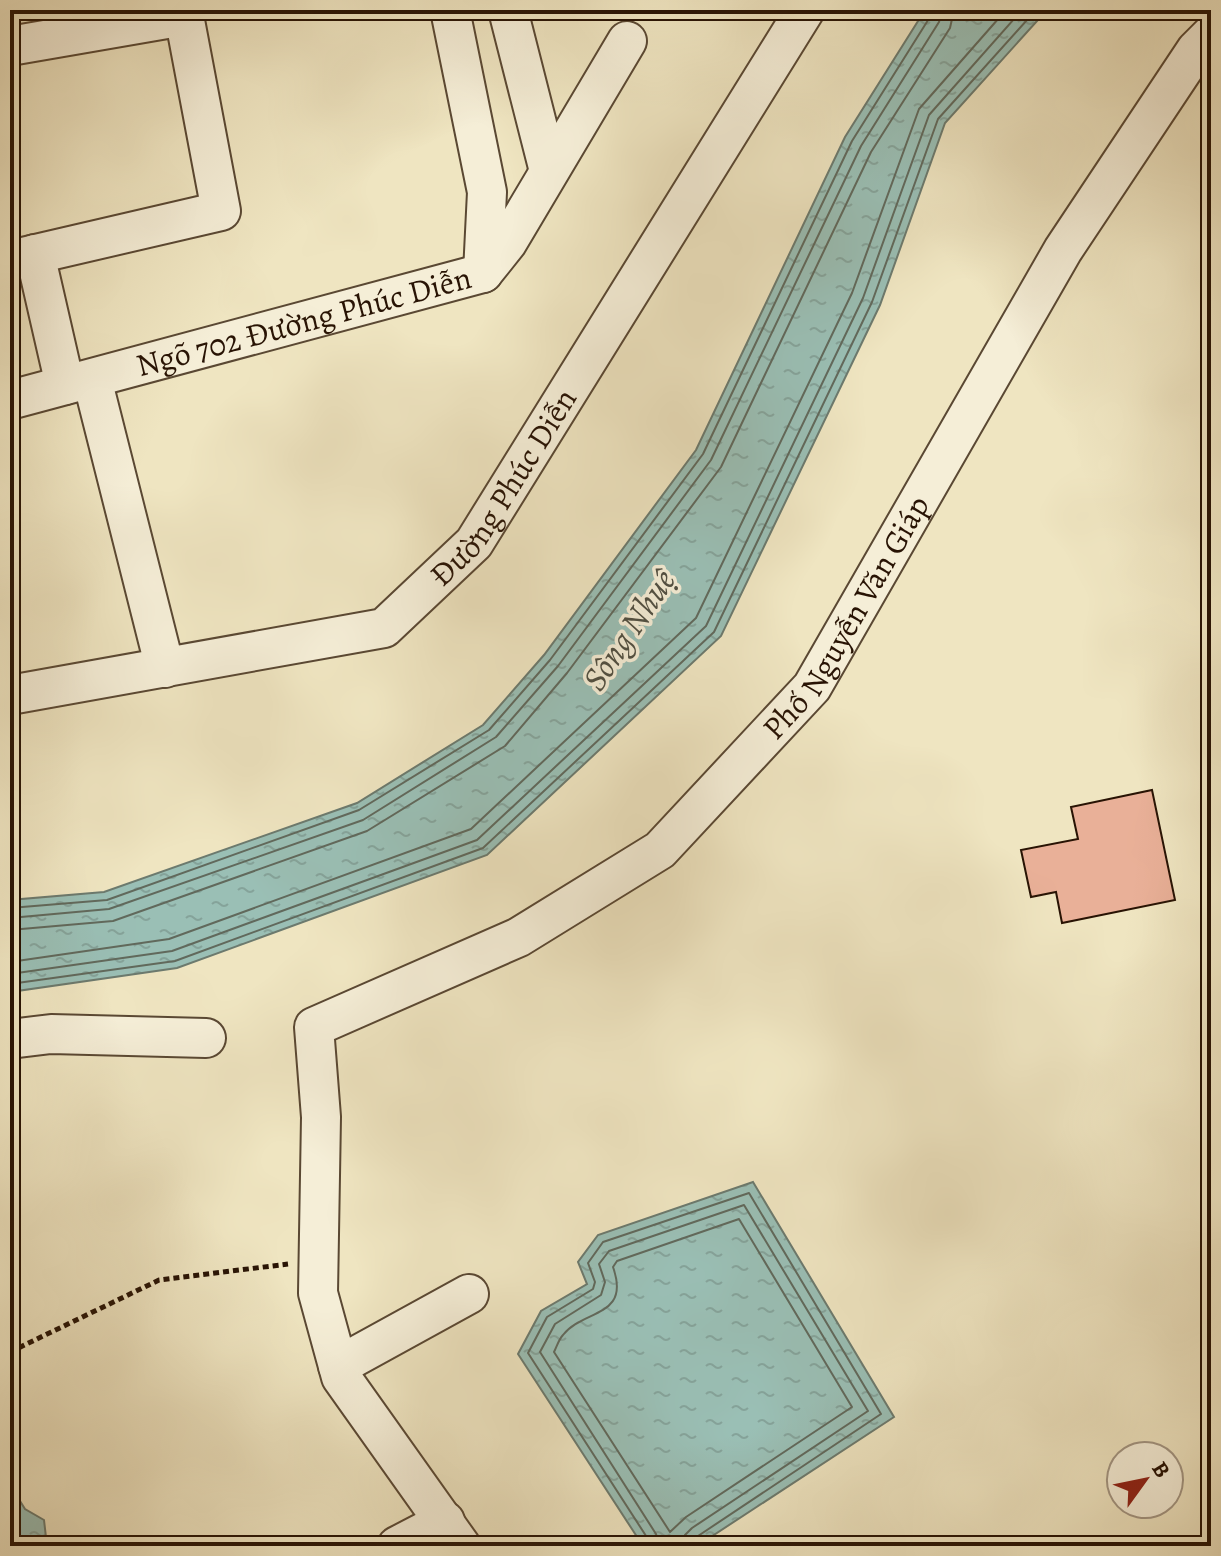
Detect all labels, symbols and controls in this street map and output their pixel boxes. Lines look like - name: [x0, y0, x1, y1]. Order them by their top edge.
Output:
- street label: Ngõ 702 Đường Phúc Diễn: [131, 255, 476, 387]
- street label: Đường Phúc Diễn: [420, 380, 587, 596]
- street label: Phố Nguyễn Văn Giáp: [752, 487, 940, 749]
- water label: Sông Nhuệ: [571, 558, 688, 700]
- north arrow: [1105, 1440, 1185, 1520]
- text: B: [1145, 1456, 1177, 1484]

